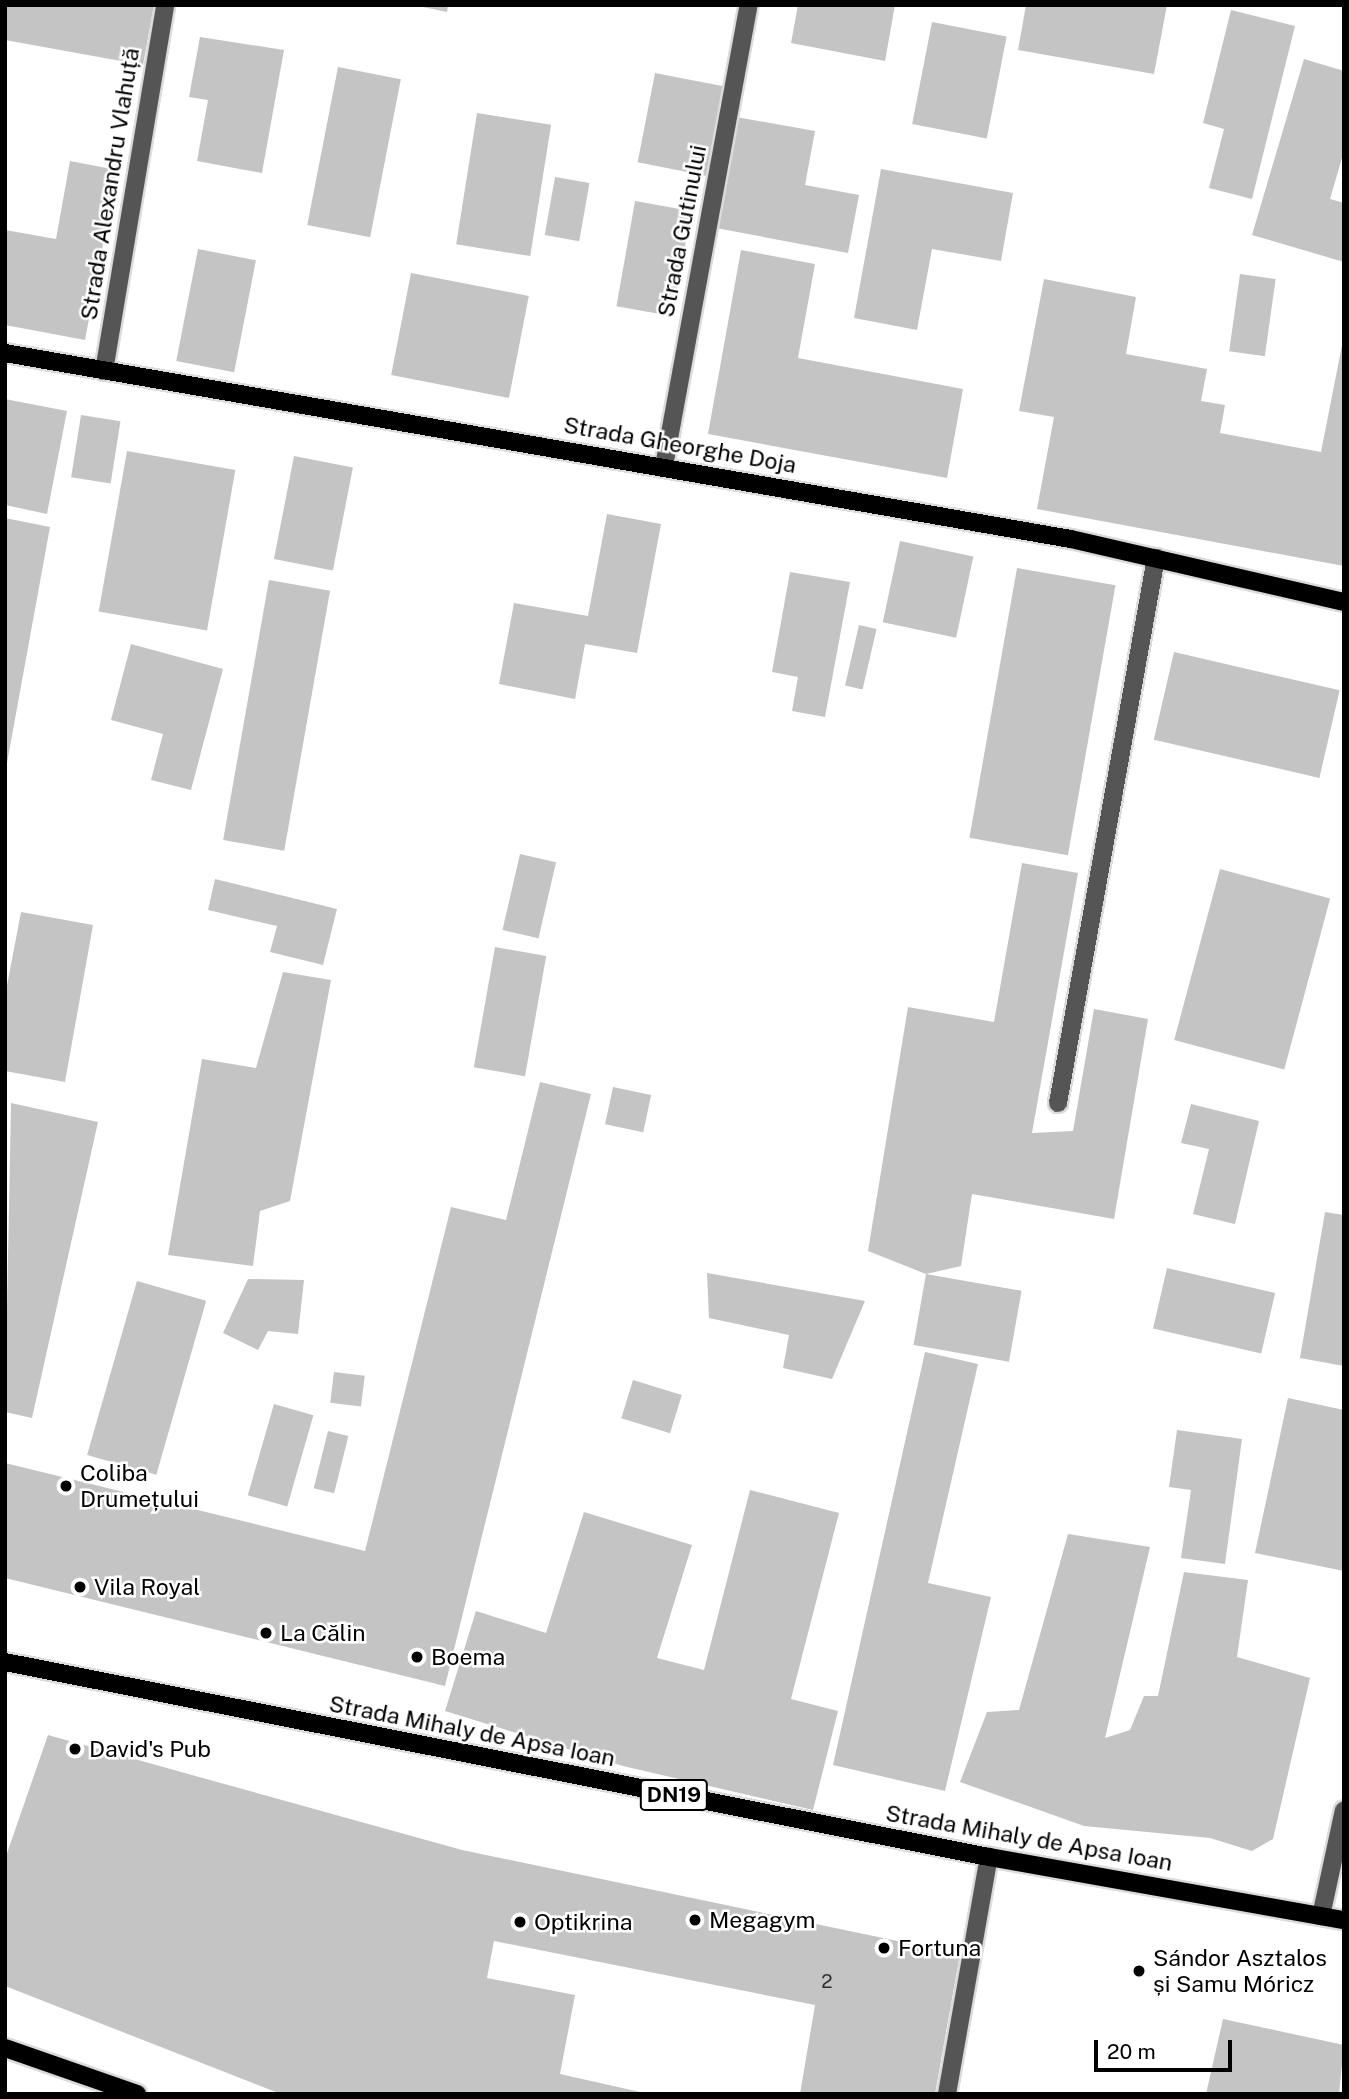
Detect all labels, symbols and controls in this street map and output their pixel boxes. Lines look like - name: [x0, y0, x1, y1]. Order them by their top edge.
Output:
- street label: Strada Alexandru Vlahuță: [75, 46, 145, 322]
- street label: Strada Gutinului: [652, 143, 712, 319]
- street label: Strada Gheorghe Doja: [561, 411, 799, 479]
- place label: Coliba Drumețului: [80, 1459, 199, 1513]
- marker: Coliba Drumețului: [58, 1478, 74, 1494]
- place label: Vila Royal: [94, 1573, 200, 1601]
- marker: Vila Royal: [72, 1579, 88, 1595]
- place label: La Călin: [280, 1619, 366, 1647]
- marker: La Călin: [258, 1625, 274, 1641]
- place label: Boema: [431, 1643, 505, 1671]
- marker: Boema: [409, 1649, 425, 1665]
- street label: Strada Mihaly de Apsa Ioan: [326, 1690, 618, 1772]
- place label: David's Pub: [89, 1735, 211, 1763]
- marker: David's Pub: [67, 1741, 83, 1757]
- road number: DN19: [639, 1778, 709, 1812]
- street label: Strada Mihaly de Apsa Ioan: [883, 1799, 1175, 1877]
- place label: Megagym: [709, 1906, 815, 1934]
- place label: Optikrina: [534, 1908, 632, 1936]
- marker: Megagym: [687, 1912, 703, 1928]
- marker: Optikrina: [512, 1914, 528, 1930]
- place label: Fortuna: [898, 1934, 981, 1962]
- marker: Fortuna: [876, 1940, 892, 1956]
- place label: Sándor Asztalos și Samu Móricz: [1153, 1944, 1327, 1998]
- marker: Sándor Asztalos și Samu Móricz: [1131, 1963, 1147, 1979]
- house number: 2: [821, 1971, 833, 1993]
- scale bar: [1097, 2025, 1235, 2070]
- text: 20 m: [1107, 2039, 1156, 2064]

